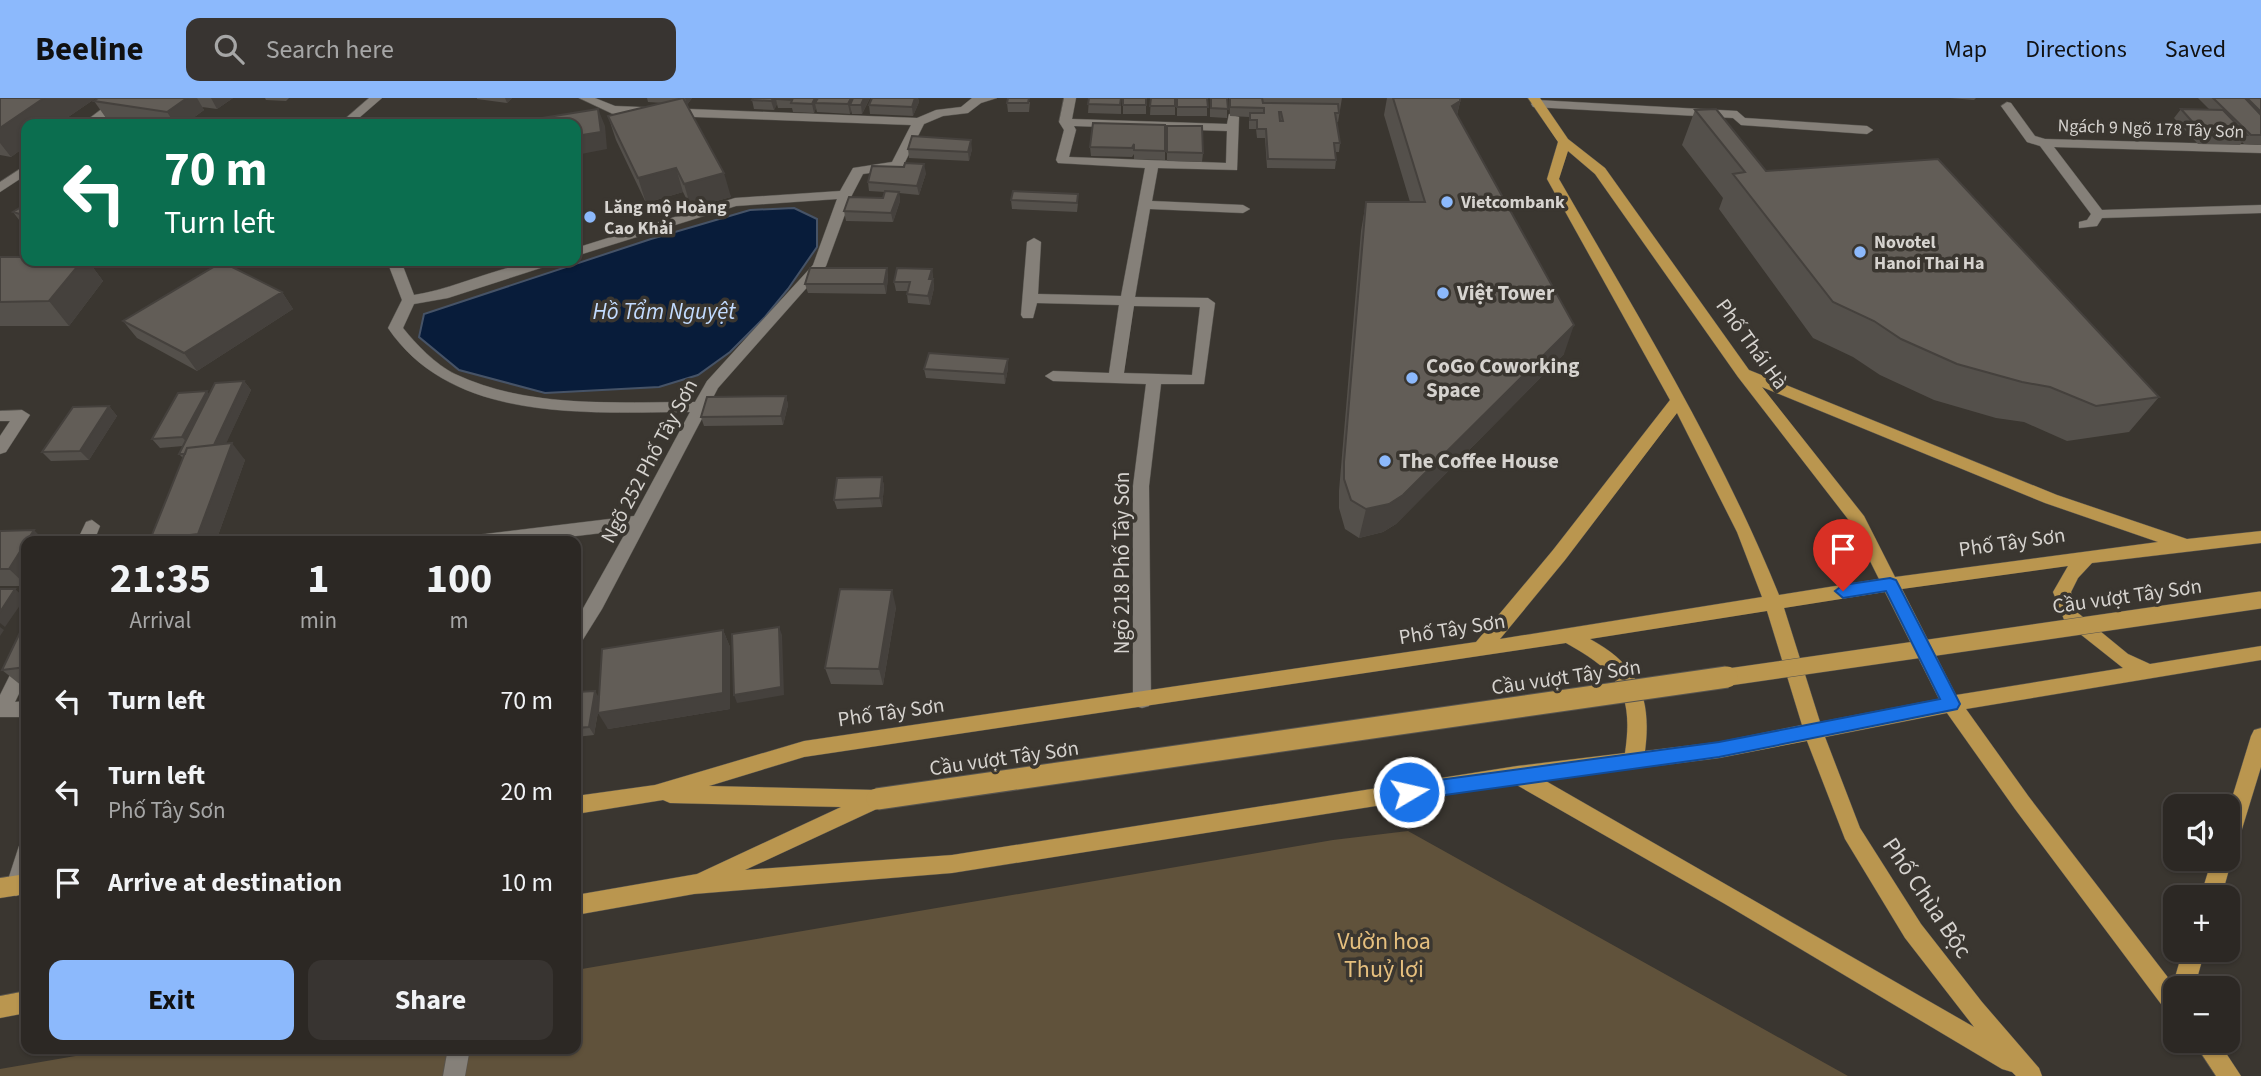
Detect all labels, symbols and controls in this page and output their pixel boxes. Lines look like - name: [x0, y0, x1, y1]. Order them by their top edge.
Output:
- search box: [186, 18, 676, 81]
- text: Beeline: [35, 26, 144, 73]
- icon: search: [210, 30, 248, 68]
- text: Search here: [266, 31, 394, 68]
- text: Map: [1944, 32, 1987, 67]
- text: Directions: [2025, 32, 2127, 67]
- text: Saved: [2165, 32, 2226, 67]
- street label: Ngách 9 Ngõ 178 Tây Sơn: [2057, 113, 2245, 145]
- text: 70 m: [164, 135, 268, 205]
- icon: left: [49, 147, 140, 238]
- place label: Vietcombank: [1460, 190, 1565, 215]
- marker: Vietcombank: [1439, 194, 1455, 210]
- place label: Lăng mộ Hoàng Cao Khải: [604, 195, 727, 241]
- text: Turn left: [164, 200, 275, 246]
- marker: Lăng mộ Hoàng Cao Khải: [582, 209, 598, 225]
- place label: Novotel Hanoi Thai Ha: [1874, 230, 1984, 276]
- marker: Novotel Hanoi Thai Ha: [1852, 244, 1868, 260]
- place label: Việt Tower: [1456, 278, 1555, 308]
- marker: Việt Tower: [1435, 285, 1451, 301]
- street label: Phố Thái Hà: [1709, 292, 1795, 396]
- water label: Hồ Tẩm Nguyệt: [593, 295, 736, 328]
- place label: CoGo Coworking Space: [1426, 351, 1580, 405]
- marker: CoGo Coworking Space: [1404, 370, 1420, 386]
- street label: Ngõ 252 Phố Tây Sơn: [593, 373, 705, 549]
- place label: The Coffee House: [1399, 446, 1559, 476]
- marker: The Coffee House: [1377, 453, 1393, 469]
- street label: Ngõ 218 Phố Tây Sơn: [1107, 472, 1137, 654]
- pin: [1813, 519, 1873, 591]
- street label: Phố Tây Sơn: [1957, 520, 2067, 564]
- icon: arrive: [1824, 530, 1862, 568]
- text: 21:35: [110, 549, 211, 609]
- text: 1: [307, 549, 329, 609]
- text: 100: [426, 549, 492, 609]
- street label: Cầu vượt Tây Sơn: [2050, 571, 2204, 621]
- text: Arrival: [129, 604, 191, 637]
- text: min: [300, 604, 337, 637]
- text: m: [449, 604, 469, 637]
- street label: Phố Tây Sơn: [1397, 606, 1507, 652]
- street label: Cầu vượt Tây Sơn: [1489, 652, 1643, 702]
- icon: left: [49, 682, 87, 720]
- text: Turn left: [108, 682, 205, 719]
- text: 70 m: [500, 682, 553, 719]
- street label: Phố Tây Sơn: [836, 690, 946, 734]
- street label: Cầu vượt Tây Sơn: [927, 733, 1081, 783]
- position arrow: [1372, 755, 1446, 829]
- text: Turn left: [108, 757, 205, 794]
- icon: left: [49, 773, 87, 811]
- text: 20 m: [500, 773, 553, 810]
- text: Phố Tây Sơn: [108, 794, 226, 827]
- map controls: [2163, 794, 2240, 1053]
- button: sound: [2163, 794, 2240, 871]
- street label: Phố Chùa Bộc: [1874, 830, 1980, 966]
- icon: arrive: [49, 864, 87, 902]
- text: Arrive at destination: [108, 864, 342, 901]
- text: 10 m: [500, 864, 553, 901]
- button: +: [2163, 885, 2240, 962]
- park label: Vườn hoa Thuỷ lợi: [1337, 924, 1431, 987]
- button: Exit: [49, 960, 294, 1040]
- button: Share: [308, 960, 553, 1040]
- button: −: [2163, 976, 2240, 1053]

